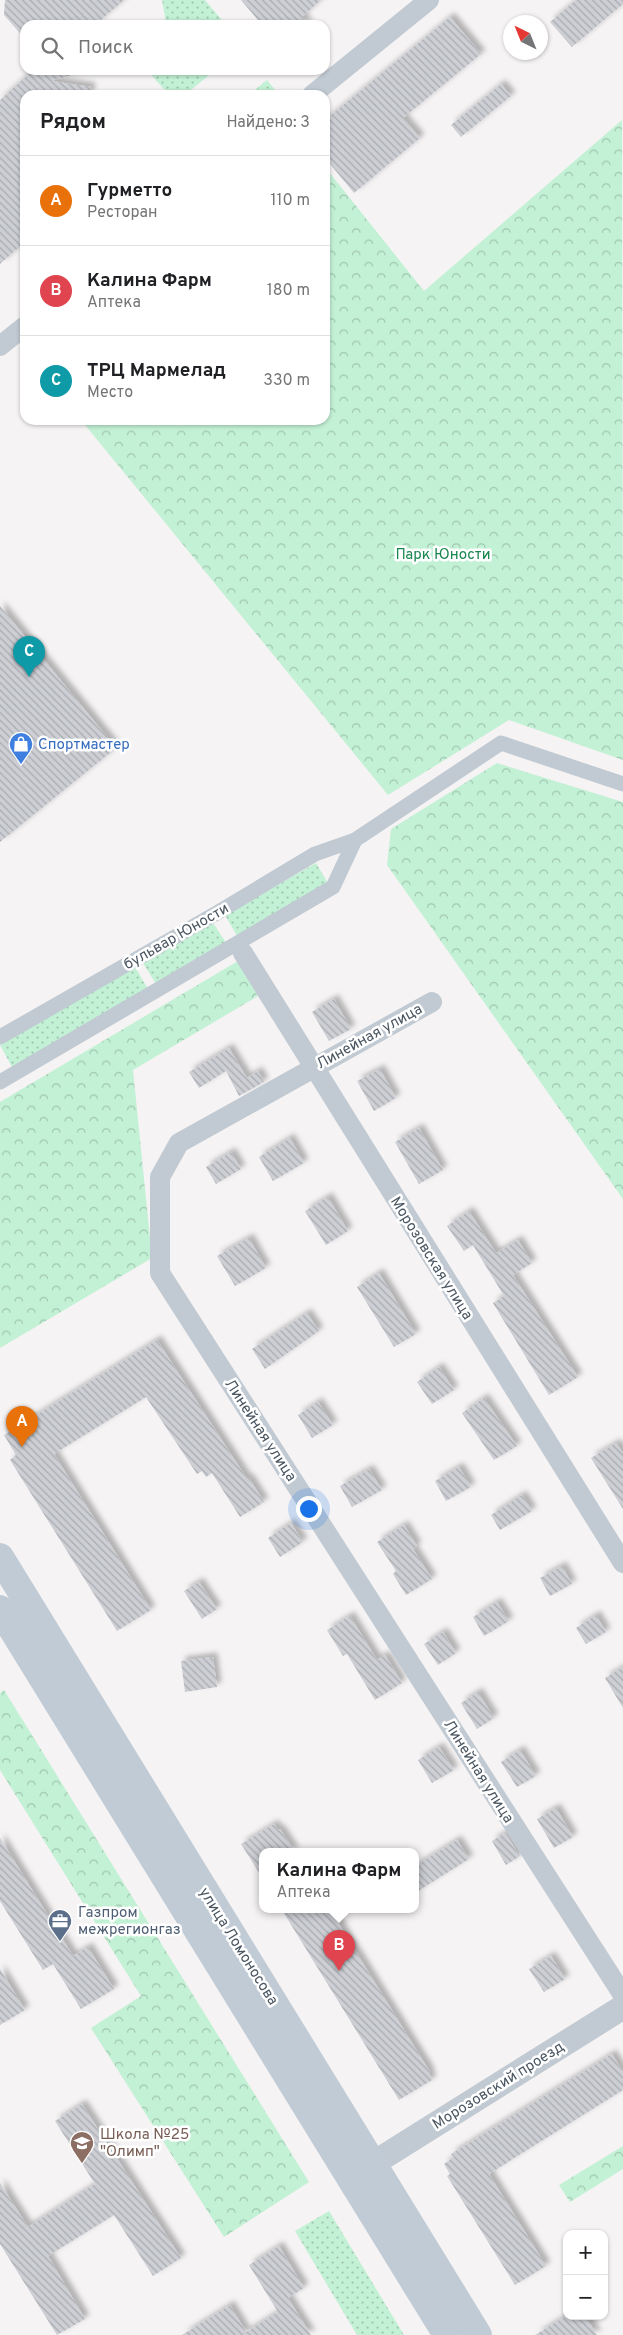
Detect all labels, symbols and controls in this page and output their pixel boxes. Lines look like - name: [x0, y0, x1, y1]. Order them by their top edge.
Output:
- north arrow: [503, 15, 548, 60]
- search box: [20, 20, 330, 75]
- icon: search: [38, 34, 66, 62]
- text: Поиск: [78, 36, 134, 60]
- text: Рядом: [40, 109, 106, 136]
- text: Найдено: 3: [226, 113, 310, 133]
- text: Гурметто: [87, 179, 172, 203]
- text: A: [50, 191, 62, 211]
- text: 110 m: [270, 191, 310, 211]
- text: Ресторан: [87, 203, 158, 223]
- text: Калина Фарм: [87, 269, 212, 293]
- text: B: [50, 281, 62, 301]
- text: 180 m: [267, 281, 310, 301]
- text: Аптека: [87, 293, 141, 313]
- text: ТРЦ Мармелад: [87, 359, 226, 383]
- text: C: [51, 371, 61, 391]
- text: 330 m: [263, 371, 310, 391]
- text: Место: [87, 383, 133, 403]
- park label: Парк Юности: [395, 546, 491, 565]
- pin: C: [13, 636, 45, 677]
- shop icon: Спортмастер: [8, 731, 34, 765]
- place label: Спортмастер: [38, 736, 130, 755]
- street label: бульвар Юности: [121, 900, 233, 975]
- street label: Линейная улица: [313, 1000, 426, 1074]
- street label: Морозовская улица: [385, 1194, 476, 1324]
- street label: Линейная улица: [220, 1376, 300, 1486]
- pin: A: [6, 1406, 38, 1447]
- your location: [296, 1496, 322, 1522]
- street label: Линейная улица: [438, 1717, 517, 1827]
- popup: [259, 1848, 419, 1913]
- text: Калина Фарм: [277, 1859, 401, 1883]
- text: Аптека: [277, 1883, 330, 1903]
- street label: улица Ломоносова: [194, 1884, 282, 2009]
- place label: Газпром межрегионгаз: [78, 1904, 181, 1940]
- office icon: Газпром межрегионгаз: [47, 1908, 73, 1942]
- pin: B: [323, 1930, 355, 1971]
- street label: Морозовский проезд: [429, 2038, 568, 2135]
- place label: Школа №25 "Олимп": [100, 2126, 189, 2162]
- school or university icon: Школа №25 "Олимп": [69, 2130, 95, 2164]
- map controls: [563, 2230, 608, 2320]
- button: +: [563, 2230, 608, 2275]
- button: −: [563, 2275, 608, 2320]

